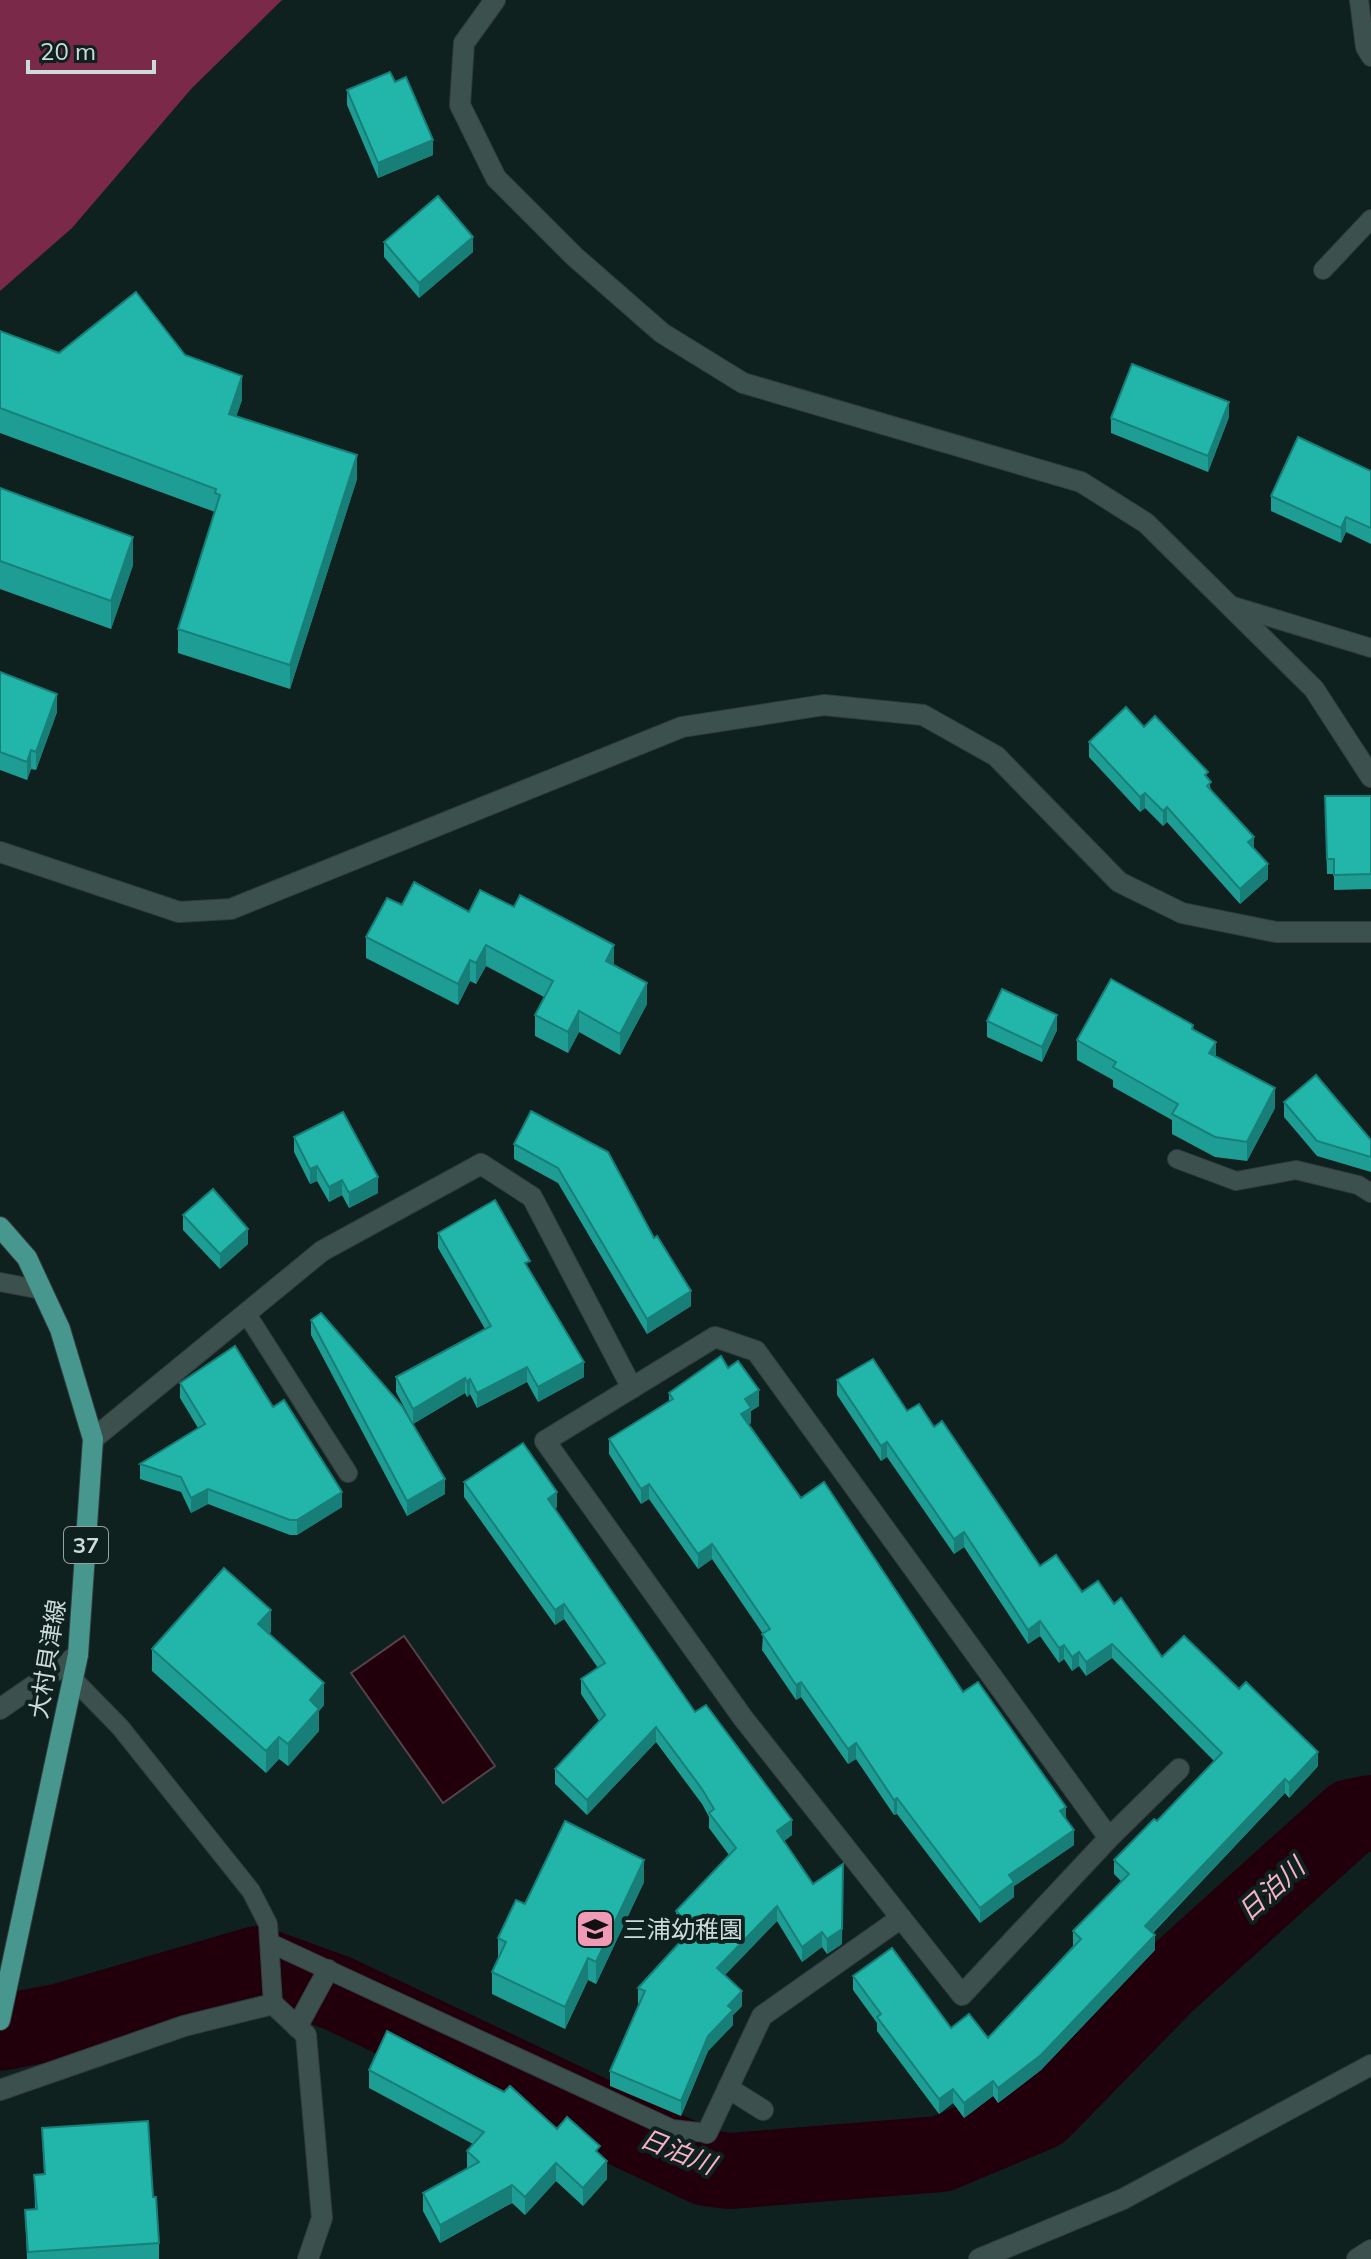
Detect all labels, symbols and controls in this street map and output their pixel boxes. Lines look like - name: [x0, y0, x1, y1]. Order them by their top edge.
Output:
- scale bar: [28, 24, 154, 74]
- text: 20 m: [40, 36, 96, 66]
- road number: 37: [64, 1527, 108, 1563]
- street label: 大村貝津線: [23, 1597, 71, 1721]
- water label: 日泊川: [1231, 1849, 1313, 1927]
- school or university icon: 三浦幼稚園: [574, 1908, 616, 1950]
- place label: 三浦幼稚園: [623, 1914, 743, 1944]
- water label: 日泊川: [636, 2121, 723, 2182]

